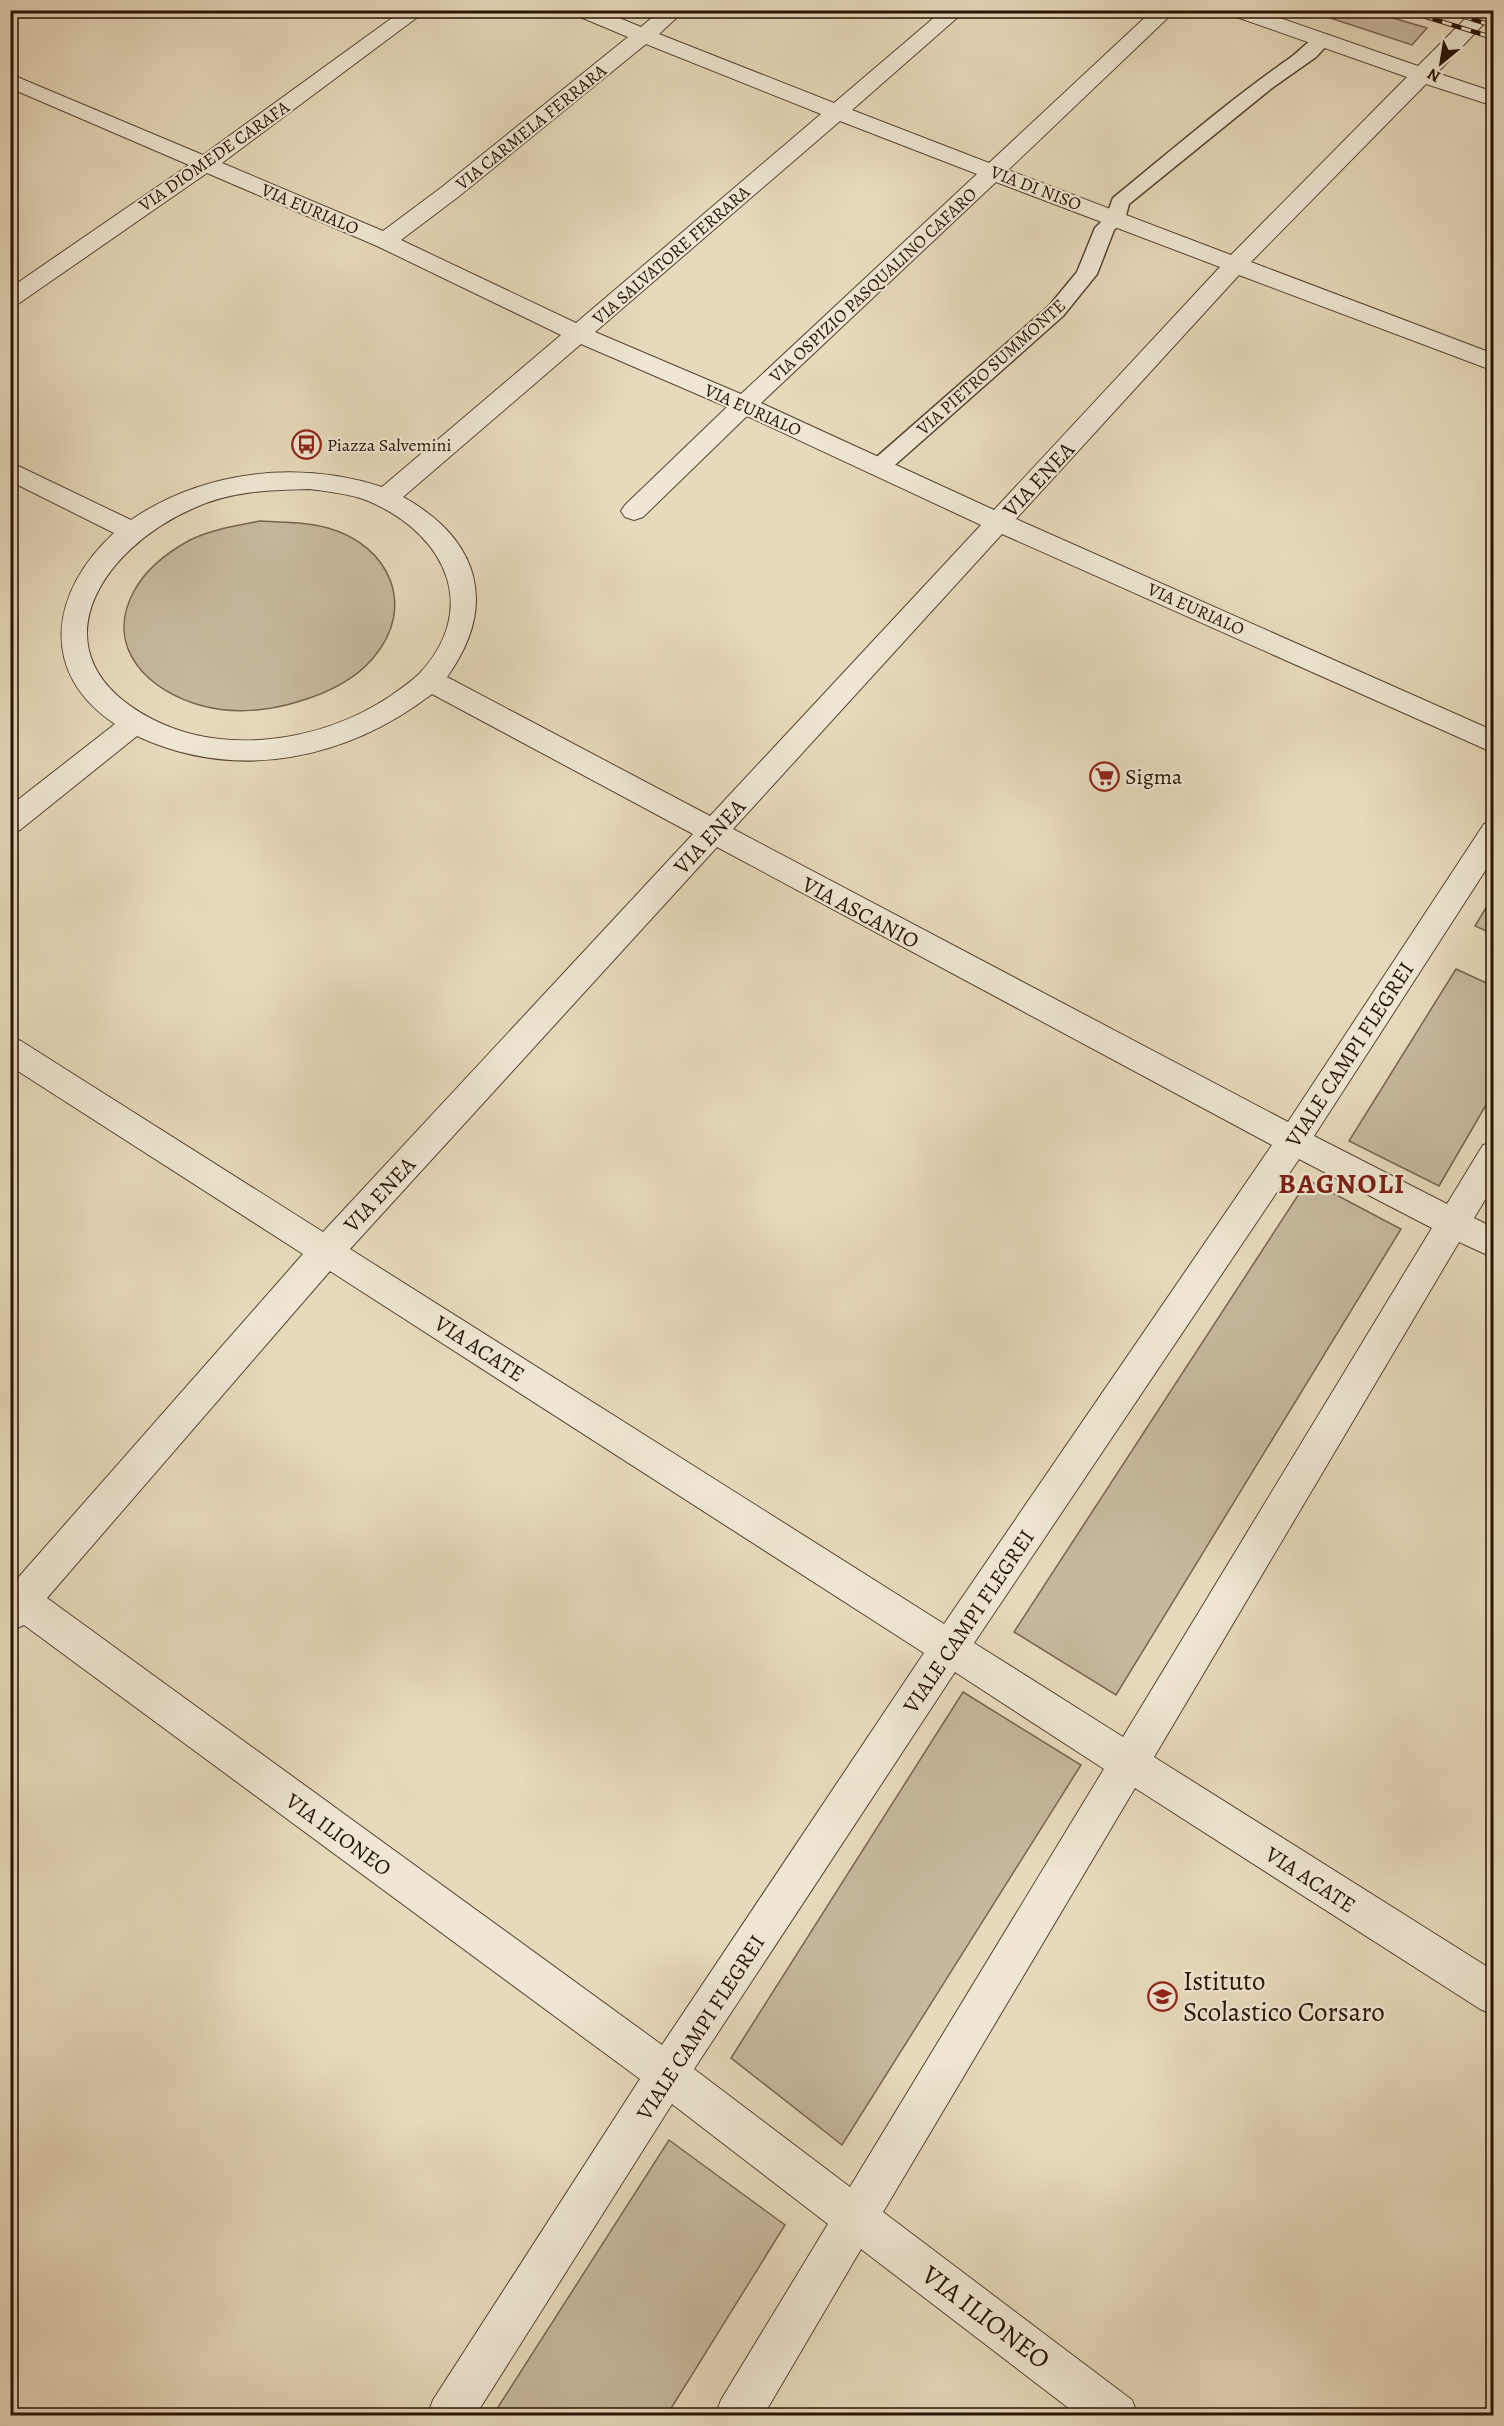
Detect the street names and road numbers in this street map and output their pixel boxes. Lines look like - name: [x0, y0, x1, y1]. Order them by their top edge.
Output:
- street label: VIA CARMELA FERRARA: [450, 58, 612, 196]
- street label: VIA DIOMEDE CARAFA: [133, 95, 294, 218]
- street label: VIA DI NISO: [986, 159, 1085, 216]
- street label: VIA EURIALO: [257, 177, 362, 240]
- street label: VIA SALVATORE FERRARA: [586, 180, 755, 331]
- street label: VIA OSPIZIO PASQUALINO CAFARO: [763, 182, 982, 389]
- street label: VIA PIETRO SUMMONTE: [911, 294, 1071, 441]
- street label: VIA EURIALO: [700, 378, 805, 442]
- street label: VIA ENEA: [995, 435, 1082, 525]
- street label: VIA EURIALO: [1143, 577, 1248, 641]
- street label: VIA ENEA: [666, 792, 753, 882]
- street label: VIA ASCANIO: [796, 869, 924, 956]
- street label: VIALE CAMPI FLEGREI: [1278, 956, 1421, 1154]
- street label: VIA ENEA: [336, 1150, 423, 1240]
- street label: VIA ACATE: [428, 1308, 530, 1389]
- street label: VIALE CAMPI FLEGREI: [896, 1524, 1041, 1720]
- street label: VIA ILIONEO: [279, 1786, 397, 1883]
- street label: VIA ACATE: [1259, 1839, 1361, 1920]
- street label: VIALE CAMPI FLEGREI: [629, 1929, 772, 2127]
- street label: VIA ILIONEO: [914, 2256, 1057, 2377]

